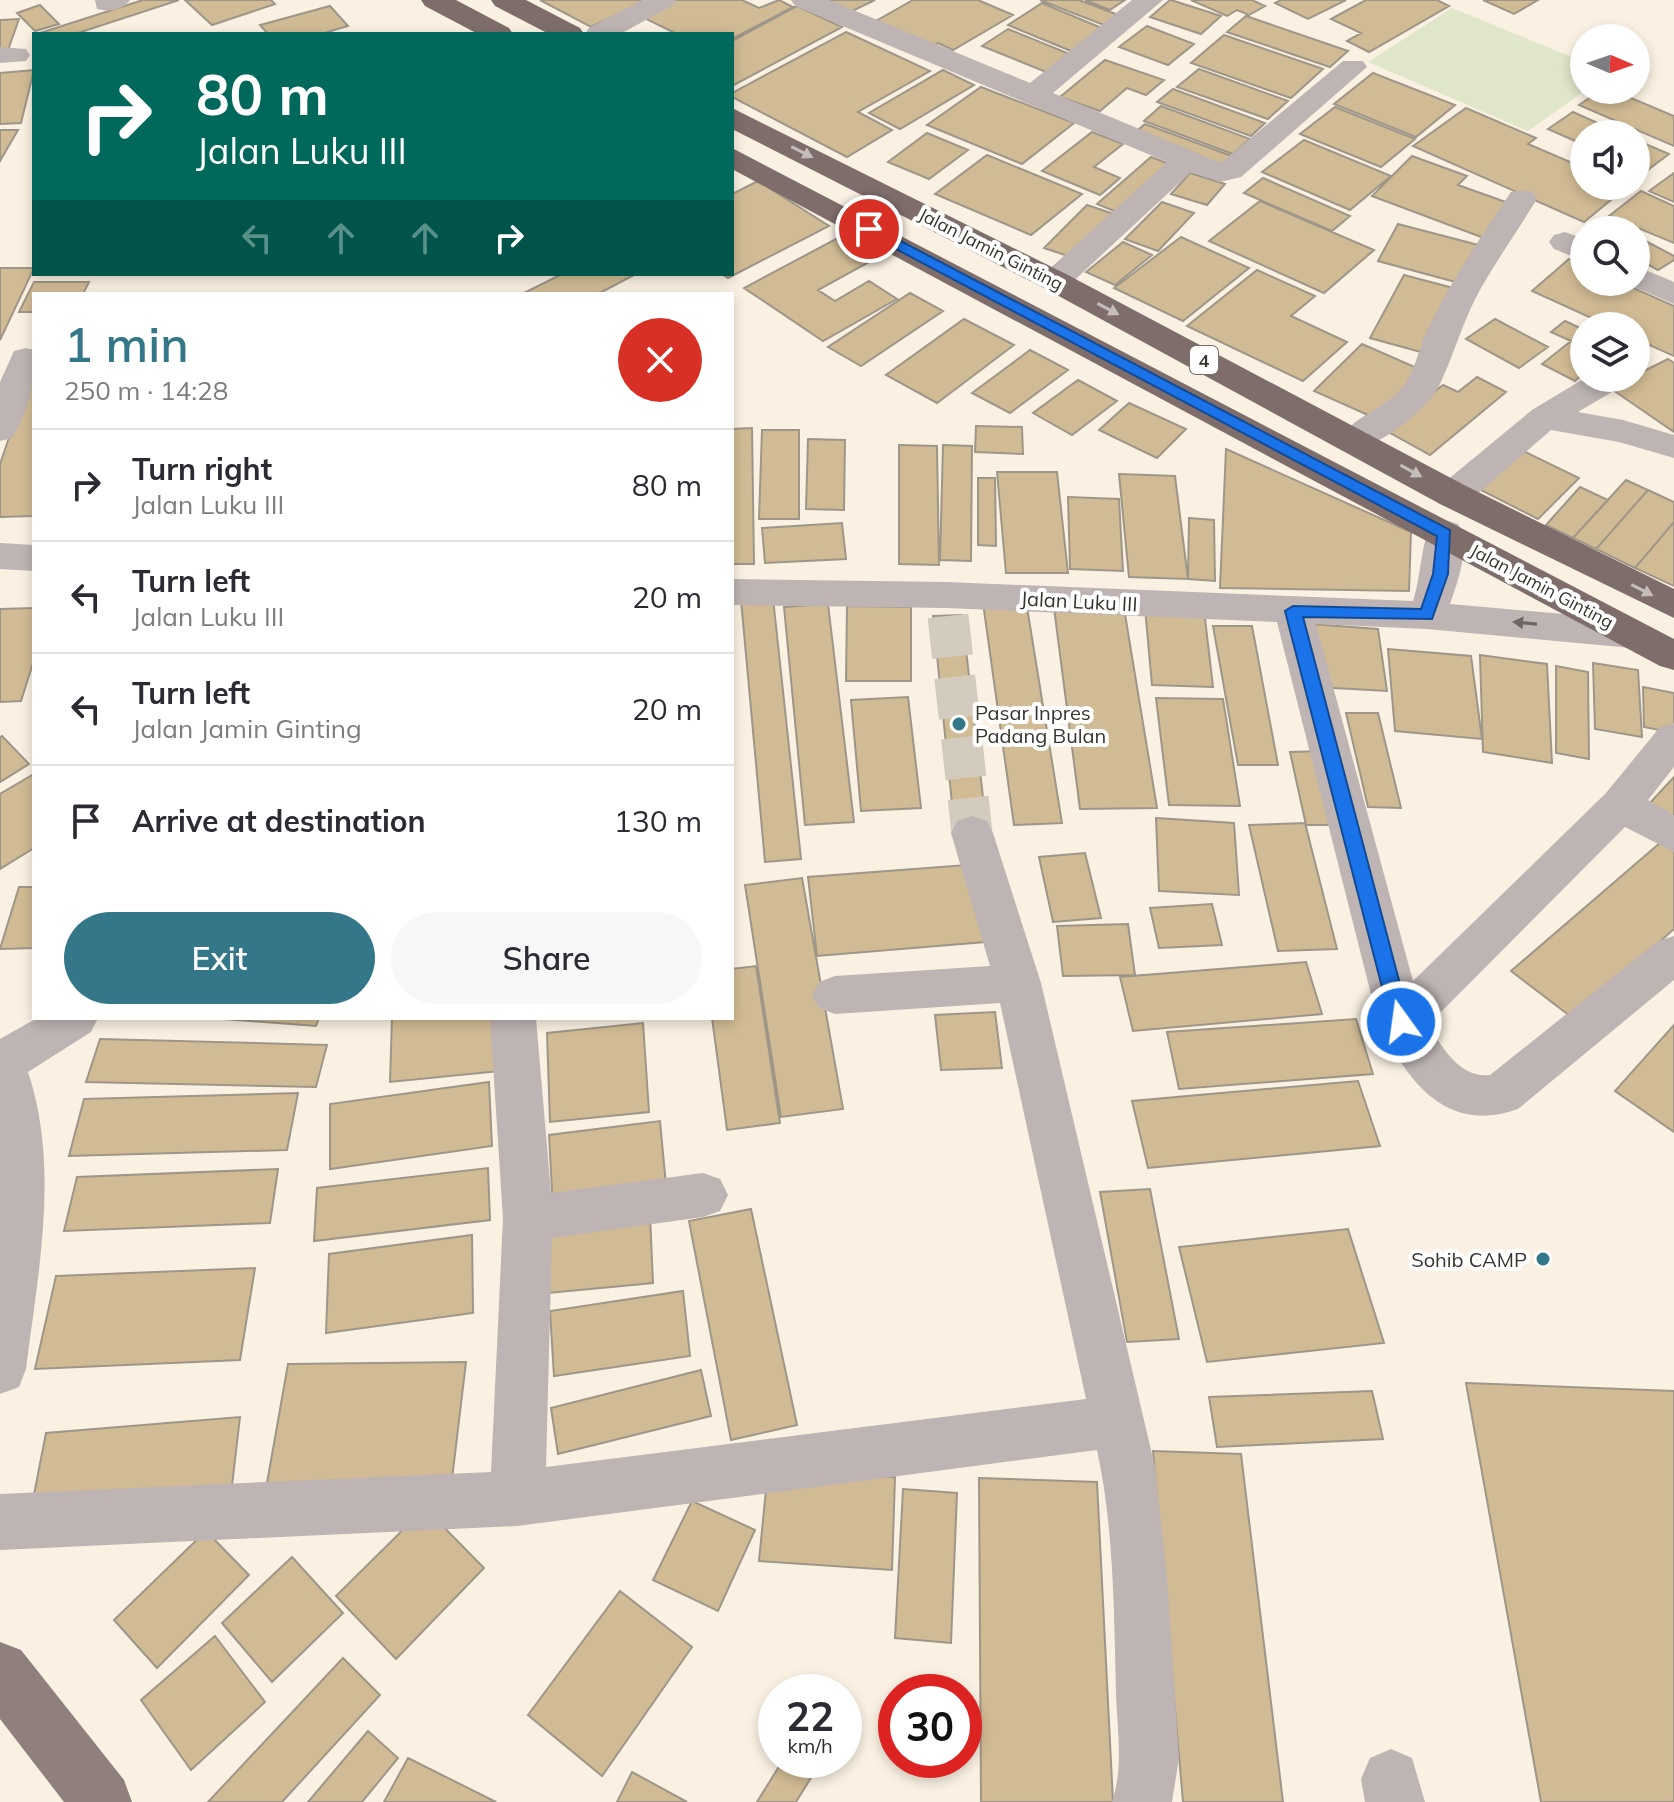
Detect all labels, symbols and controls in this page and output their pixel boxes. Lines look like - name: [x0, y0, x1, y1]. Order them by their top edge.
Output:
- north arrow: [1570, 24, 1650, 104]
- map controls: [1570, 24, 1650, 392]
- text: 80 m: [196, 59, 329, 129]
- icon: right: [64, 64, 168, 168]
- button: sound: [1570, 120, 1650, 200]
- text: Jalan Luku III: [196, 128, 407, 173]
- one-way arrow: [790, 145, 813, 159]
- pin: [835, 195, 903, 263]
- street label: Jalan Jamin Ginting: [915, 203, 1067, 295]
- icon: arrive: [847, 207, 891, 251]
- icon: left: [235, 216, 279, 260]
- icon: ahead: [319, 216, 363, 260]
- icon: ahead: [403, 216, 447, 260]
- icon: right: [487, 216, 531, 260]
- button: search: [1570, 216, 1650, 296]
- one-way arrow: [1096, 302, 1119, 316]
- button: layers: [1570, 312, 1650, 392]
- text: 1 min: [64, 314, 189, 374]
- button: close: [618, 318, 702, 402]
- road number: 4: [1190, 346, 1218, 374]
- text: 250 m · 14:28: [64, 374, 228, 407]
- text: Turn right: [132, 450, 272, 488]
- icon: right: [64, 463, 108, 507]
- one-way arrow: [1400, 464, 1422, 478]
- text: 80 m: [632, 466, 702, 504]
- text: Jalan Luku III: [132, 488, 284, 521]
- street label: Jalan Jamin Ginting: [1466, 539, 1618, 633]
- text: Turn left: [132, 562, 250, 600]
- icon: left: [64, 575, 108, 619]
- text: 20 m: [632, 578, 702, 616]
- one-way arrow: [1631, 583, 1654, 596]
- street label: Jalan Luku III: [1020, 585, 1138, 617]
- text: Jalan Luku III: [132, 600, 284, 633]
- one-way arrow: [1512, 617, 1537, 630]
- text: Turn left: [132, 674, 250, 712]
- icon: left: [64, 687, 108, 731]
- text: 20 m: [632, 690, 702, 728]
- place label: Pasar Inpres Padang Bulan: [975, 700, 1106, 748]
- text: Jalan Jamin Ginting: [132, 712, 362, 745]
- marker: Pasar Inpres Padang Bulan: [950, 715, 968, 733]
- icon: arrive: [64, 799, 108, 843]
- text: Arrive at destination: [132, 802, 426, 840]
- text: 130 m: [614, 802, 702, 840]
- button: Exit: [64, 912, 375, 1004]
- button: Share: [391, 912, 702, 1004]
- position arrow: [1359, 980, 1443, 1064]
- place label: Sohib CAMP: [1411, 1247, 1527, 1272]
- marker: Sohib CAMP: [1534, 1250, 1552, 1268]
- speed limit sign: 30: [878, 1674, 982, 1778]
- text: 22: [786, 1691, 834, 1741]
- text: km/h: [787, 1733, 833, 1758]

